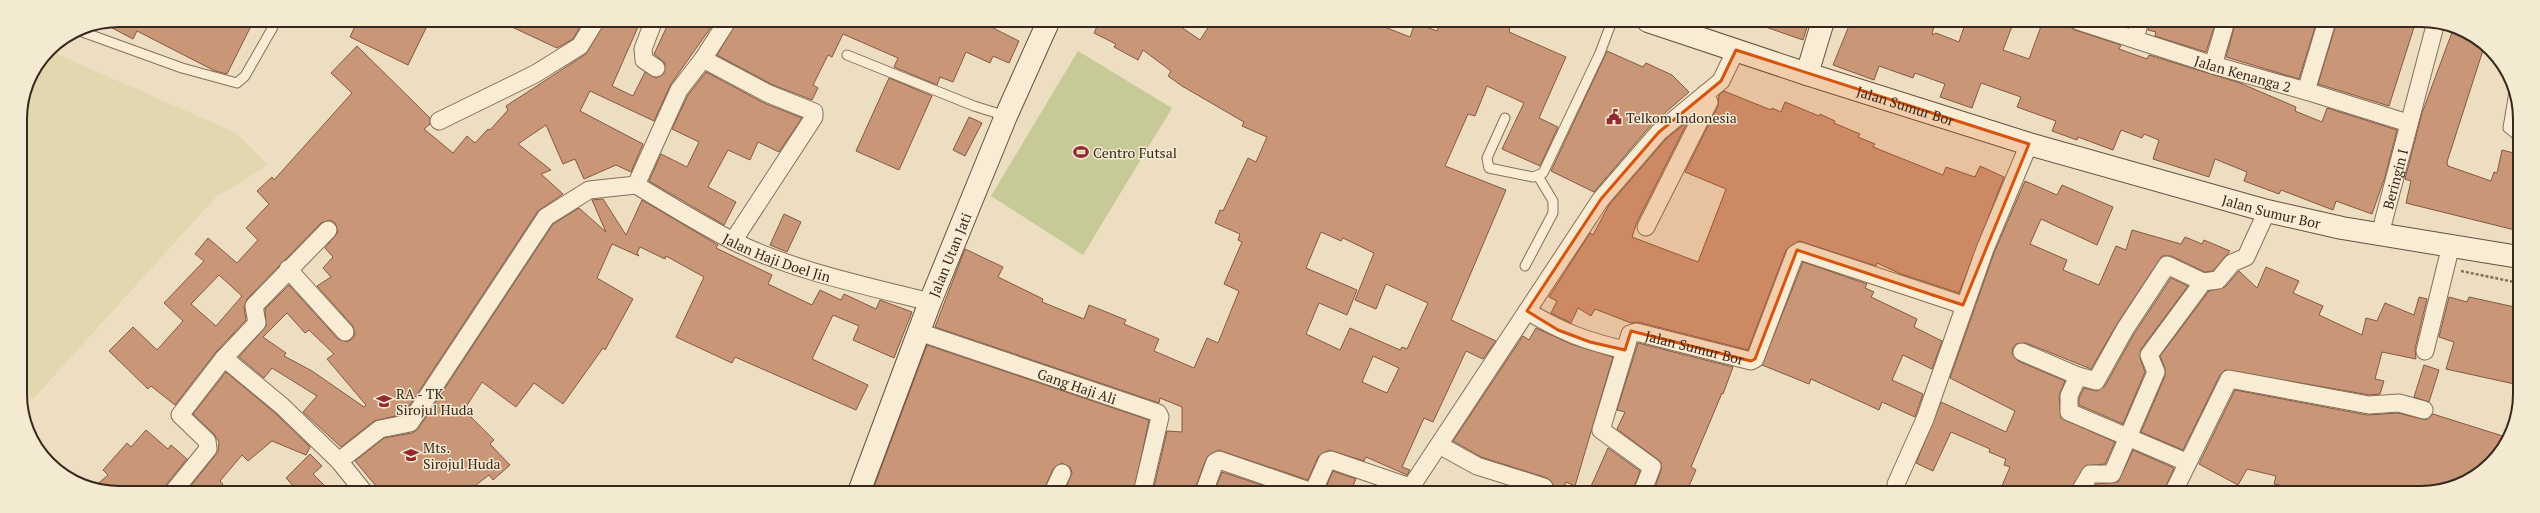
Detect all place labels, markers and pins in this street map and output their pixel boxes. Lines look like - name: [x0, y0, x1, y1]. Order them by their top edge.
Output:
- public building icon: Telkom Indonesia: [1605, 108, 1623, 126]
- place label: Telkom Indonesia: [1626, 108, 1737, 127]
- sports icon: Centro Futsal: [1072, 143, 1090, 161]
- place label: Centro Futsal: [1093, 143, 1177, 162]
- place label: RA - TK Sirojul Huda: [396, 384, 474, 419]
- school or university icon: RA - TK Sirojul Huda: [375, 392, 393, 410]
- place label: Mts. Sirojul Huda: [423, 438, 501, 473]
- school or university icon: Mts. Sirojul Huda: [402, 446, 420, 464]

